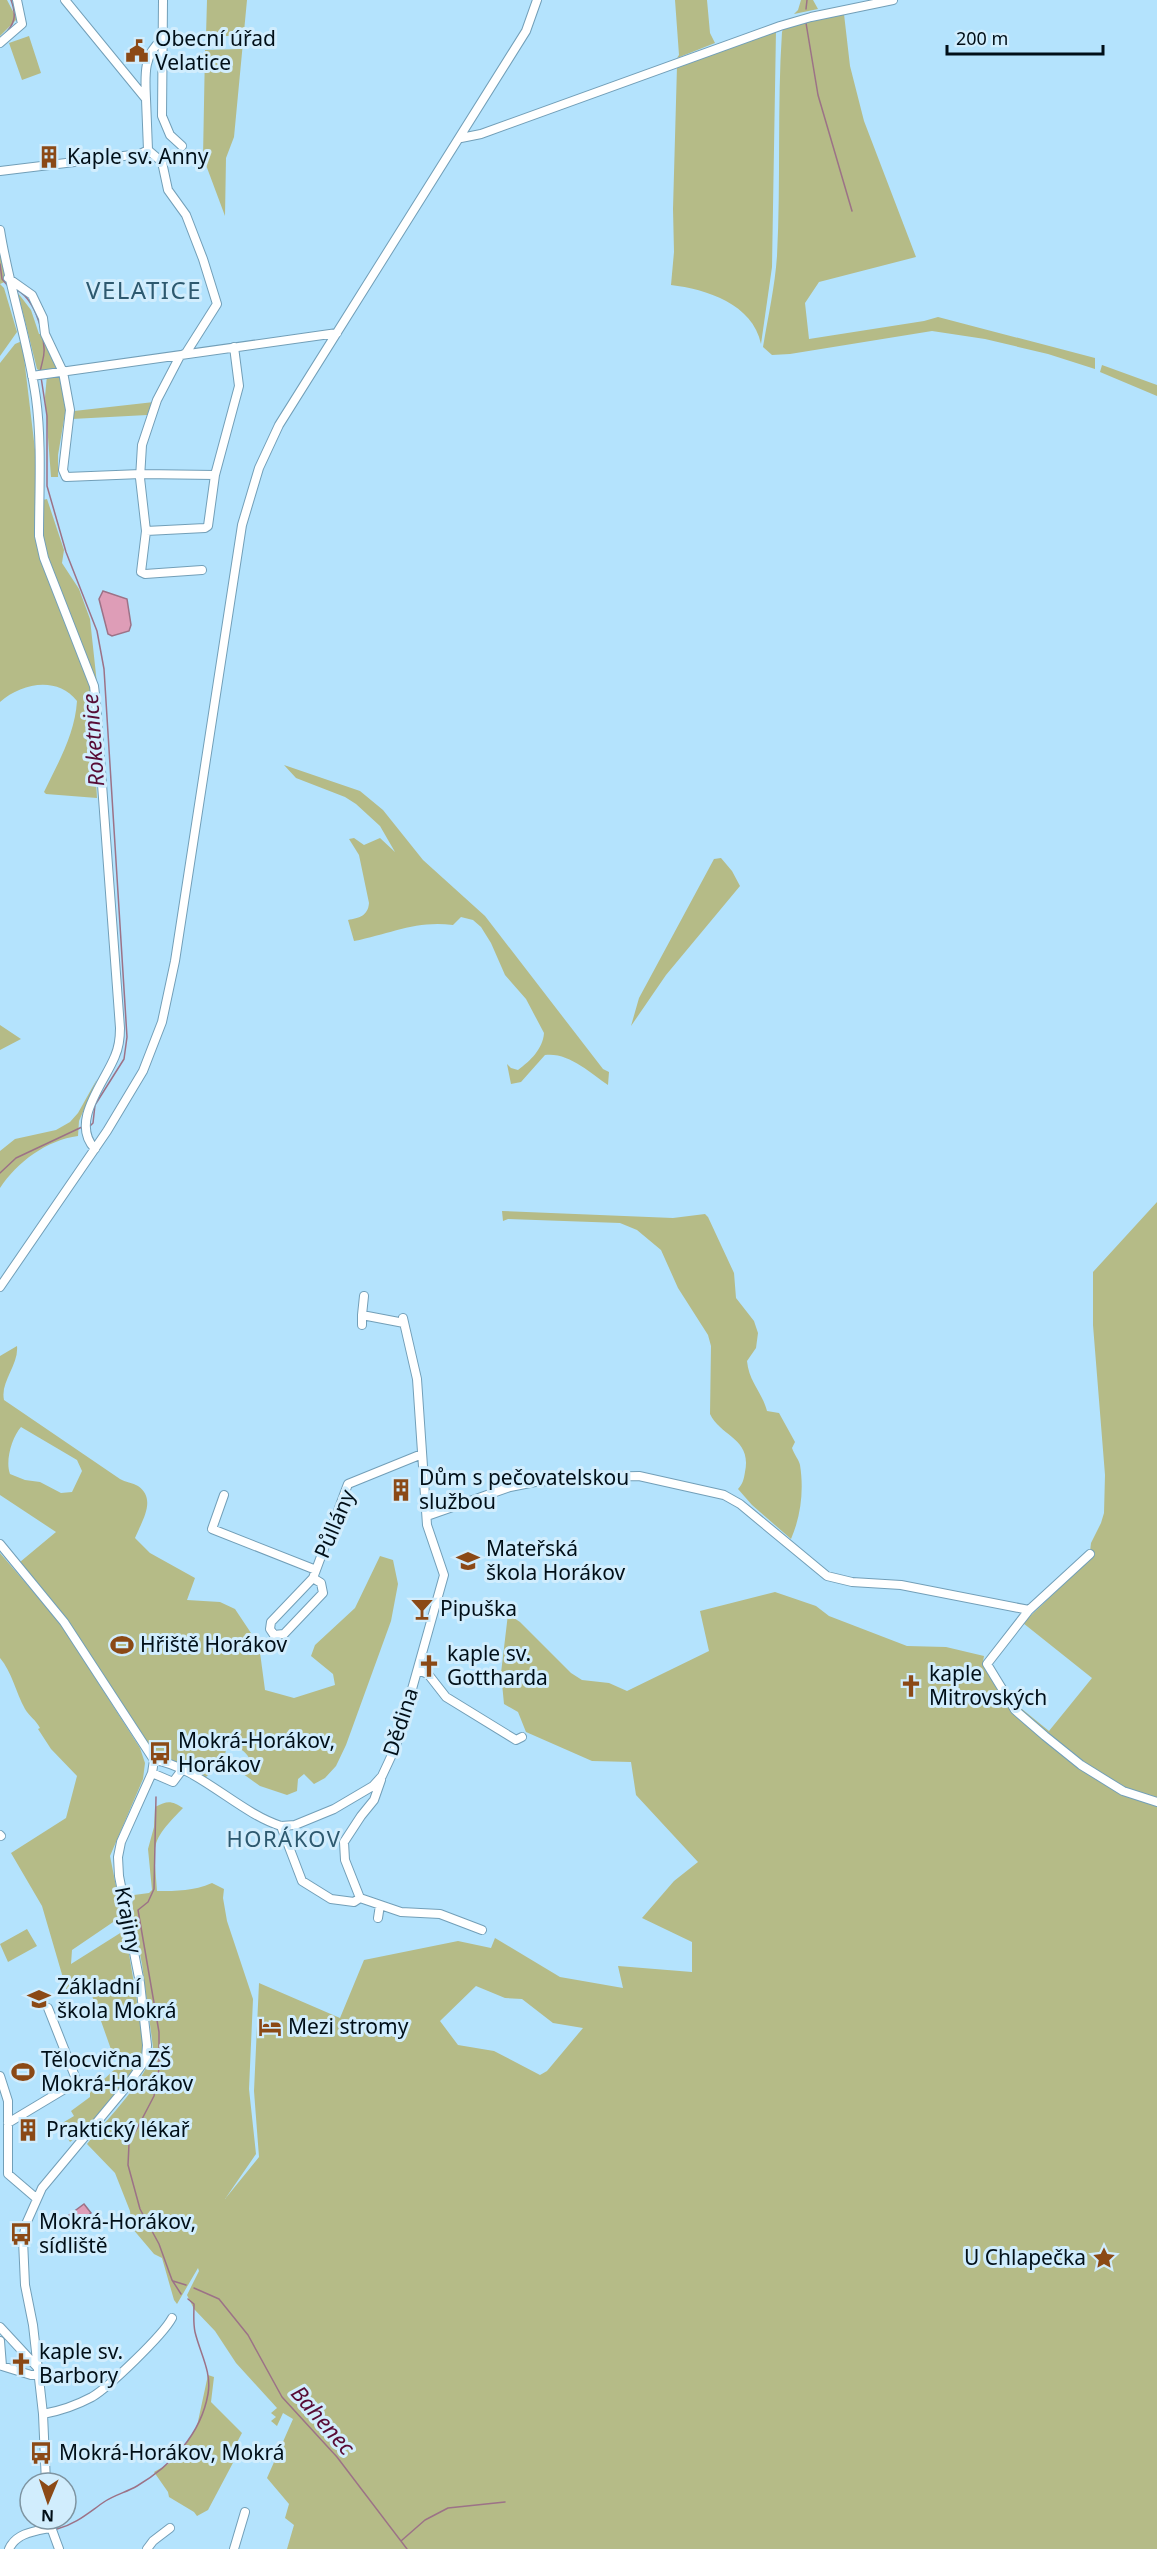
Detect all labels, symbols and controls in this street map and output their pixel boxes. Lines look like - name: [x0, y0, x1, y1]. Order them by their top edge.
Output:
- scale bar: [947, 18, 1103, 56]
- place label: Obecní úřad Velatice: [155, 24, 276, 76]
- text: 200 m: [956, 26, 1008, 50]
- public building icon: Obecní úřad Velatice: [124, 38, 150, 64]
- place label: Kaple sv. Anny: [67, 142, 209, 170]
- building icon: Kaple sv. Anny: [36, 144, 62, 170]
- district label: VELATICE: [86, 273, 202, 306]
- water label: Roketnice: [74, 693, 110, 788]
- place label: Dům s pečovatelskou službou: [419, 1463, 629, 1515]
- building icon: Dům s pečovatelskou službou: [388, 1477, 414, 1503]
- street label: Půllány: [307, 1485, 361, 1562]
- place label: Mateřská škola Horákov: [486, 1534, 625, 1586]
- school or university icon: Mateřská škola Horákov: [455, 1548, 481, 1574]
- place label: Pipuška: [440, 1594, 517, 1622]
- bar icon: Pipuška: [409, 1596, 435, 1622]
- place label: Hřiště Horákov: [140, 1630, 287, 1658]
- sports icon: Hřiště Horákov: [109, 1632, 135, 1658]
- place label: kaple sv. Gottharda: [447, 1639, 548, 1691]
- church icon: kaple sv. Gottharda: [416, 1653, 442, 1679]
- place label: kaple Mitrovských: [929, 1659, 1047, 1711]
- church icon: kaple Mitrovských: [898, 1673, 924, 1699]
- street label: Dědina: [376, 1684, 424, 1759]
- place label: Mokrá-Horákov, Horákov: [178, 1726, 335, 1778]
- bus stop icon: Mokrá-Horákov, Horákov: [147, 1740, 173, 1766]
- district label: HORÁKOV: [226, 1823, 342, 1853]
- street label: Krajiny: [109, 1884, 149, 1956]
- place label: Základní škola Mokrá: [57, 1972, 177, 2024]
- school or university icon: Základní škola Mokrá: [26, 1986, 52, 2012]
- place label: Mezi stromy: [288, 2012, 409, 2040]
- hotel icon: Mezi stromy: [257, 2014, 283, 2040]
- place label: Tělocvična ZŠ Mokrá-Horákov: [41, 2045, 194, 2097]
- sports icon: Tělocvična ZŠ Mokrá-Horákov: [10, 2059, 36, 2085]
- place label: Praktický lékař: [46, 2115, 190, 2143]
- building icon: Praktický lékař: [15, 2117, 41, 2143]
- place label: Mokrá-Horákov, sídliště: [39, 2207, 196, 2259]
- bus stop icon: Mokrá-Horákov, sídliště: [8, 2221, 34, 2247]
- place label: U Chlapečka: [964, 2243, 1086, 2271]
- place icon: U Chlapečka: [1091, 2245, 1117, 2271]
- place label: kaple sv. Barbory: [39, 2337, 123, 2389]
- church icon: kaple sv. Barbory: [8, 2351, 34, 2377]
- water label: Bahenec: [285, 2378, 363, 2461]
- place label: Mokrá-Horákov, Mokrá: [59, 2438, 284, 2466]
- bus stop icon: Mokrá-Horákov, Mokrá: [28, 2440, 54, 2466]
- north arrow: [18, 2471, 78, 2531]
- text: N: [41, 2505, 54, 2527]

